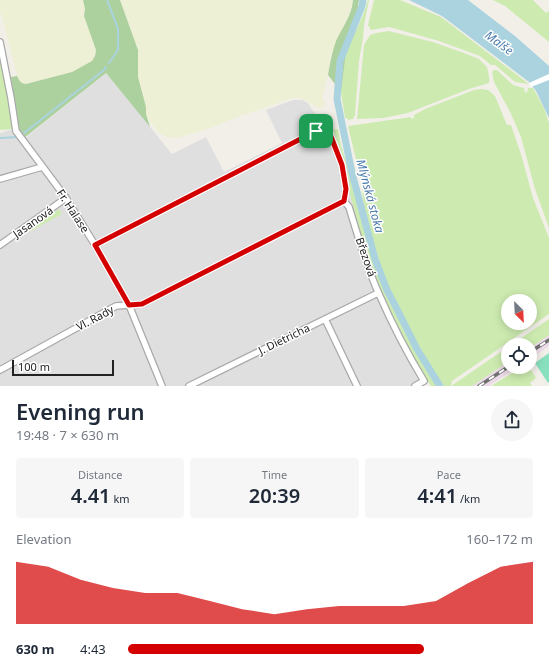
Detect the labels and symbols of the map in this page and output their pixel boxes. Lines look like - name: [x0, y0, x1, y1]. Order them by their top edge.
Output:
- water label: Malše: [482, 27, 517, 59]
- pin: [299, 114, 333, 148]
- water label: Mlýnská stoka: [353, 157, 389, 235]
- street label: Fr. Halase: [54, 186, 93, 235]
- street label: Jasanová: [9, 202, 56, 241]
- street label: Březová: [353, 235, 380, 279]
- north arrow: [501, 294, 537, 330]
- street label: Vl. Rady: [73, 301, 117, 334]
- street label: J. Dietricha: [255, 320, 312, 358]
- scale bar: [12, 358, 114, 377]

